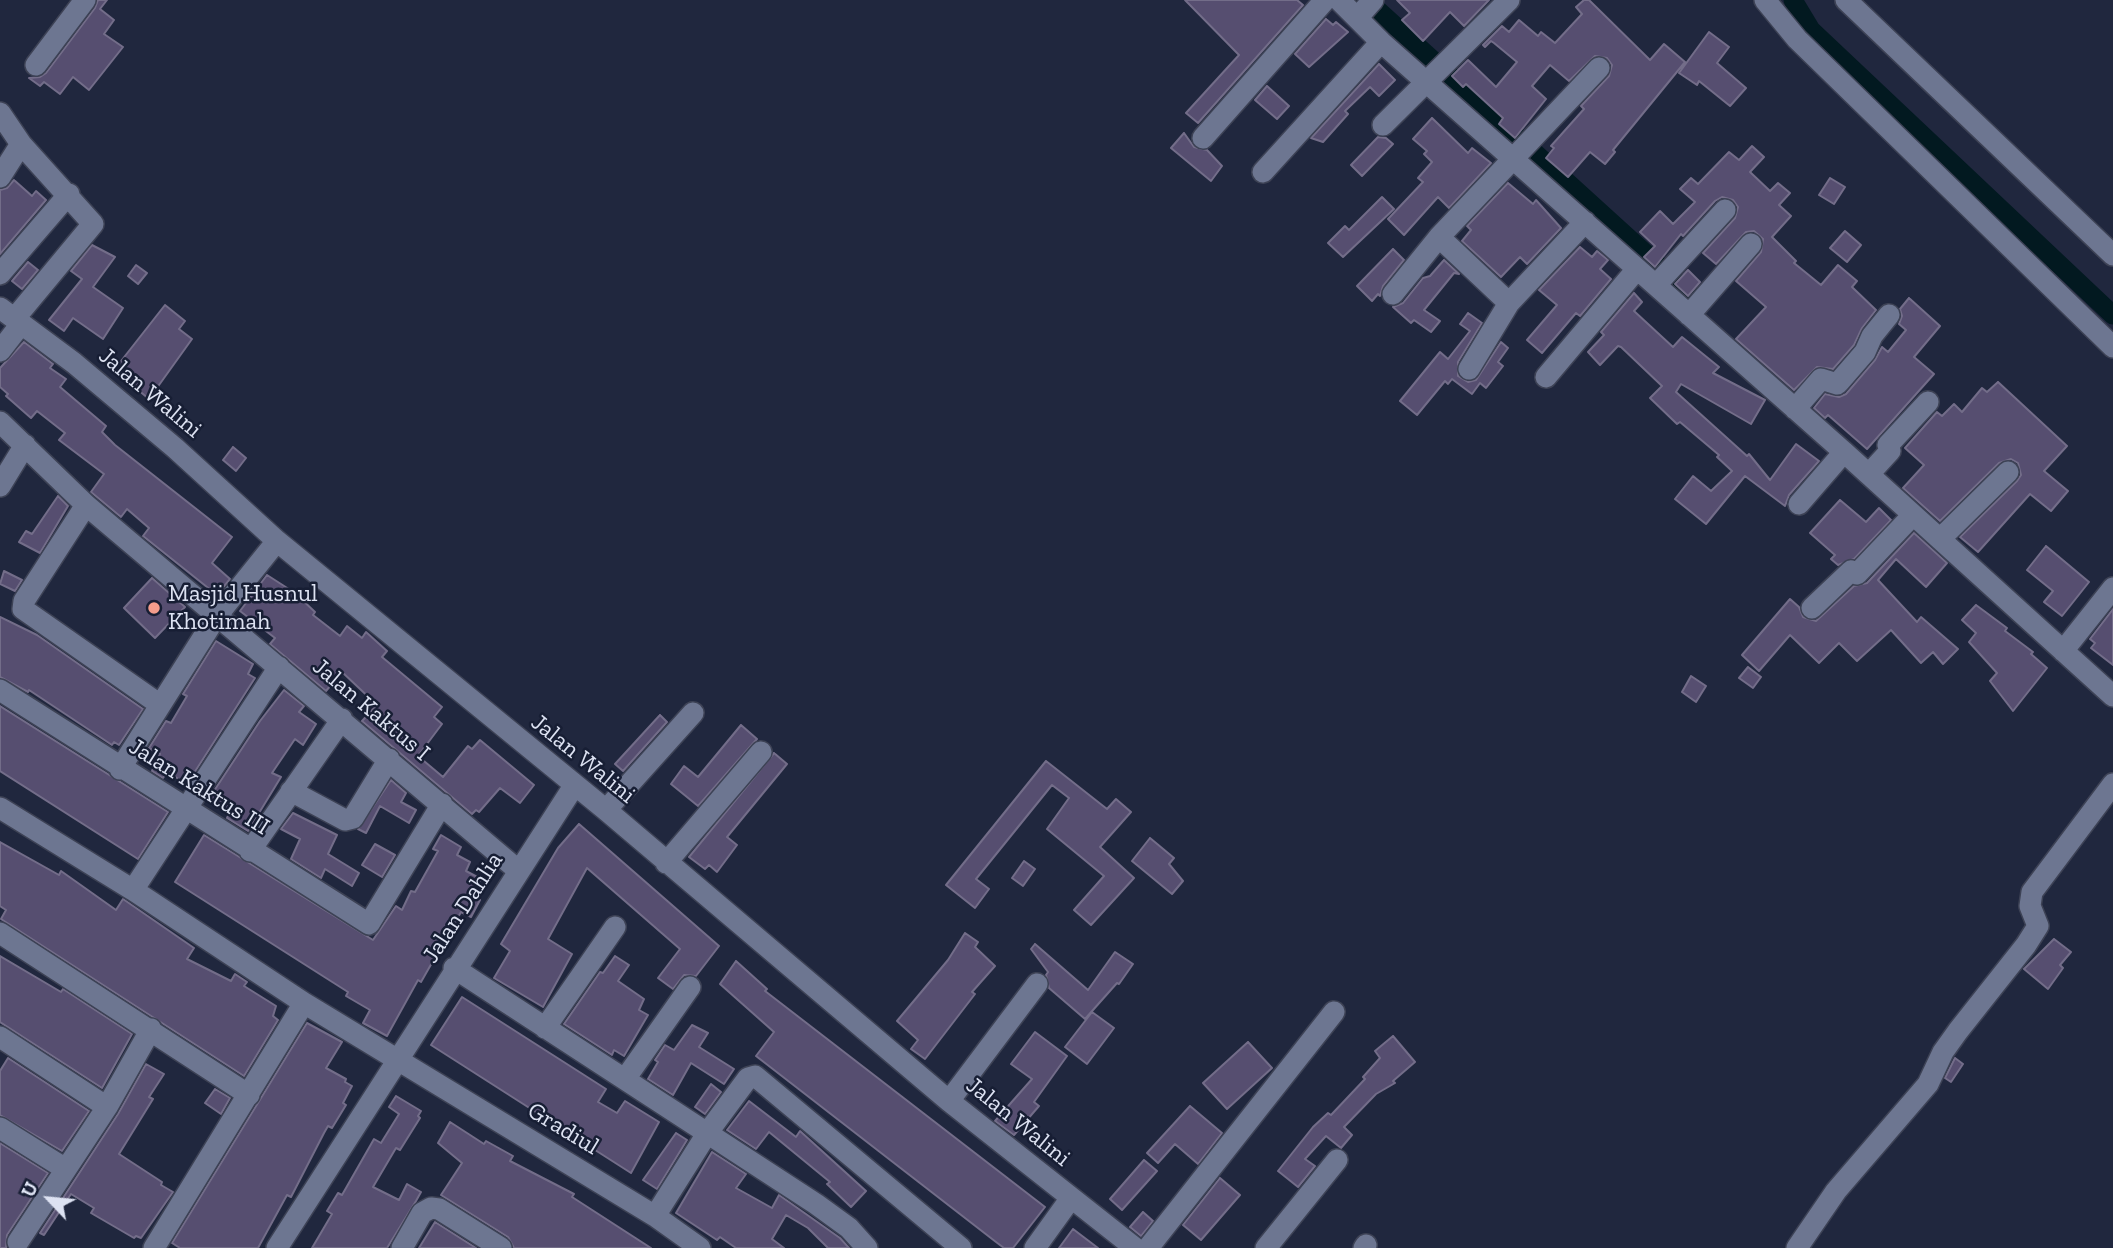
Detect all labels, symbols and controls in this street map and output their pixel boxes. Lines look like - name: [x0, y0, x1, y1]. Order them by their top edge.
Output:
- street label: Jalan Walini: [93, 342, 207, 444]
- place label: Masjid Husnul Khotimah: [168, 580, 318, 636]
- marker: Masjid Husnul Khotimah: [146, 600, 162, 616]
- street label: Jalan Kaktus I: [306, 652, 436, 768]
- street label: Jalan Walini: [525, 708, 641, 810]
- street label: Jalan Kaktus III: [124, 732, 274, 842]
- street label: Jalan Dahlia: [417, 847, 509, 969]
- street label: Jalan Walini: [960, 1071, 1076, 1173]
- street label: Gradiul: [522, 1097, 604, 1161]
- north arrow: [14, 1164, 84, 1234]
- text: U: [16, 1178, 43, 1201]

